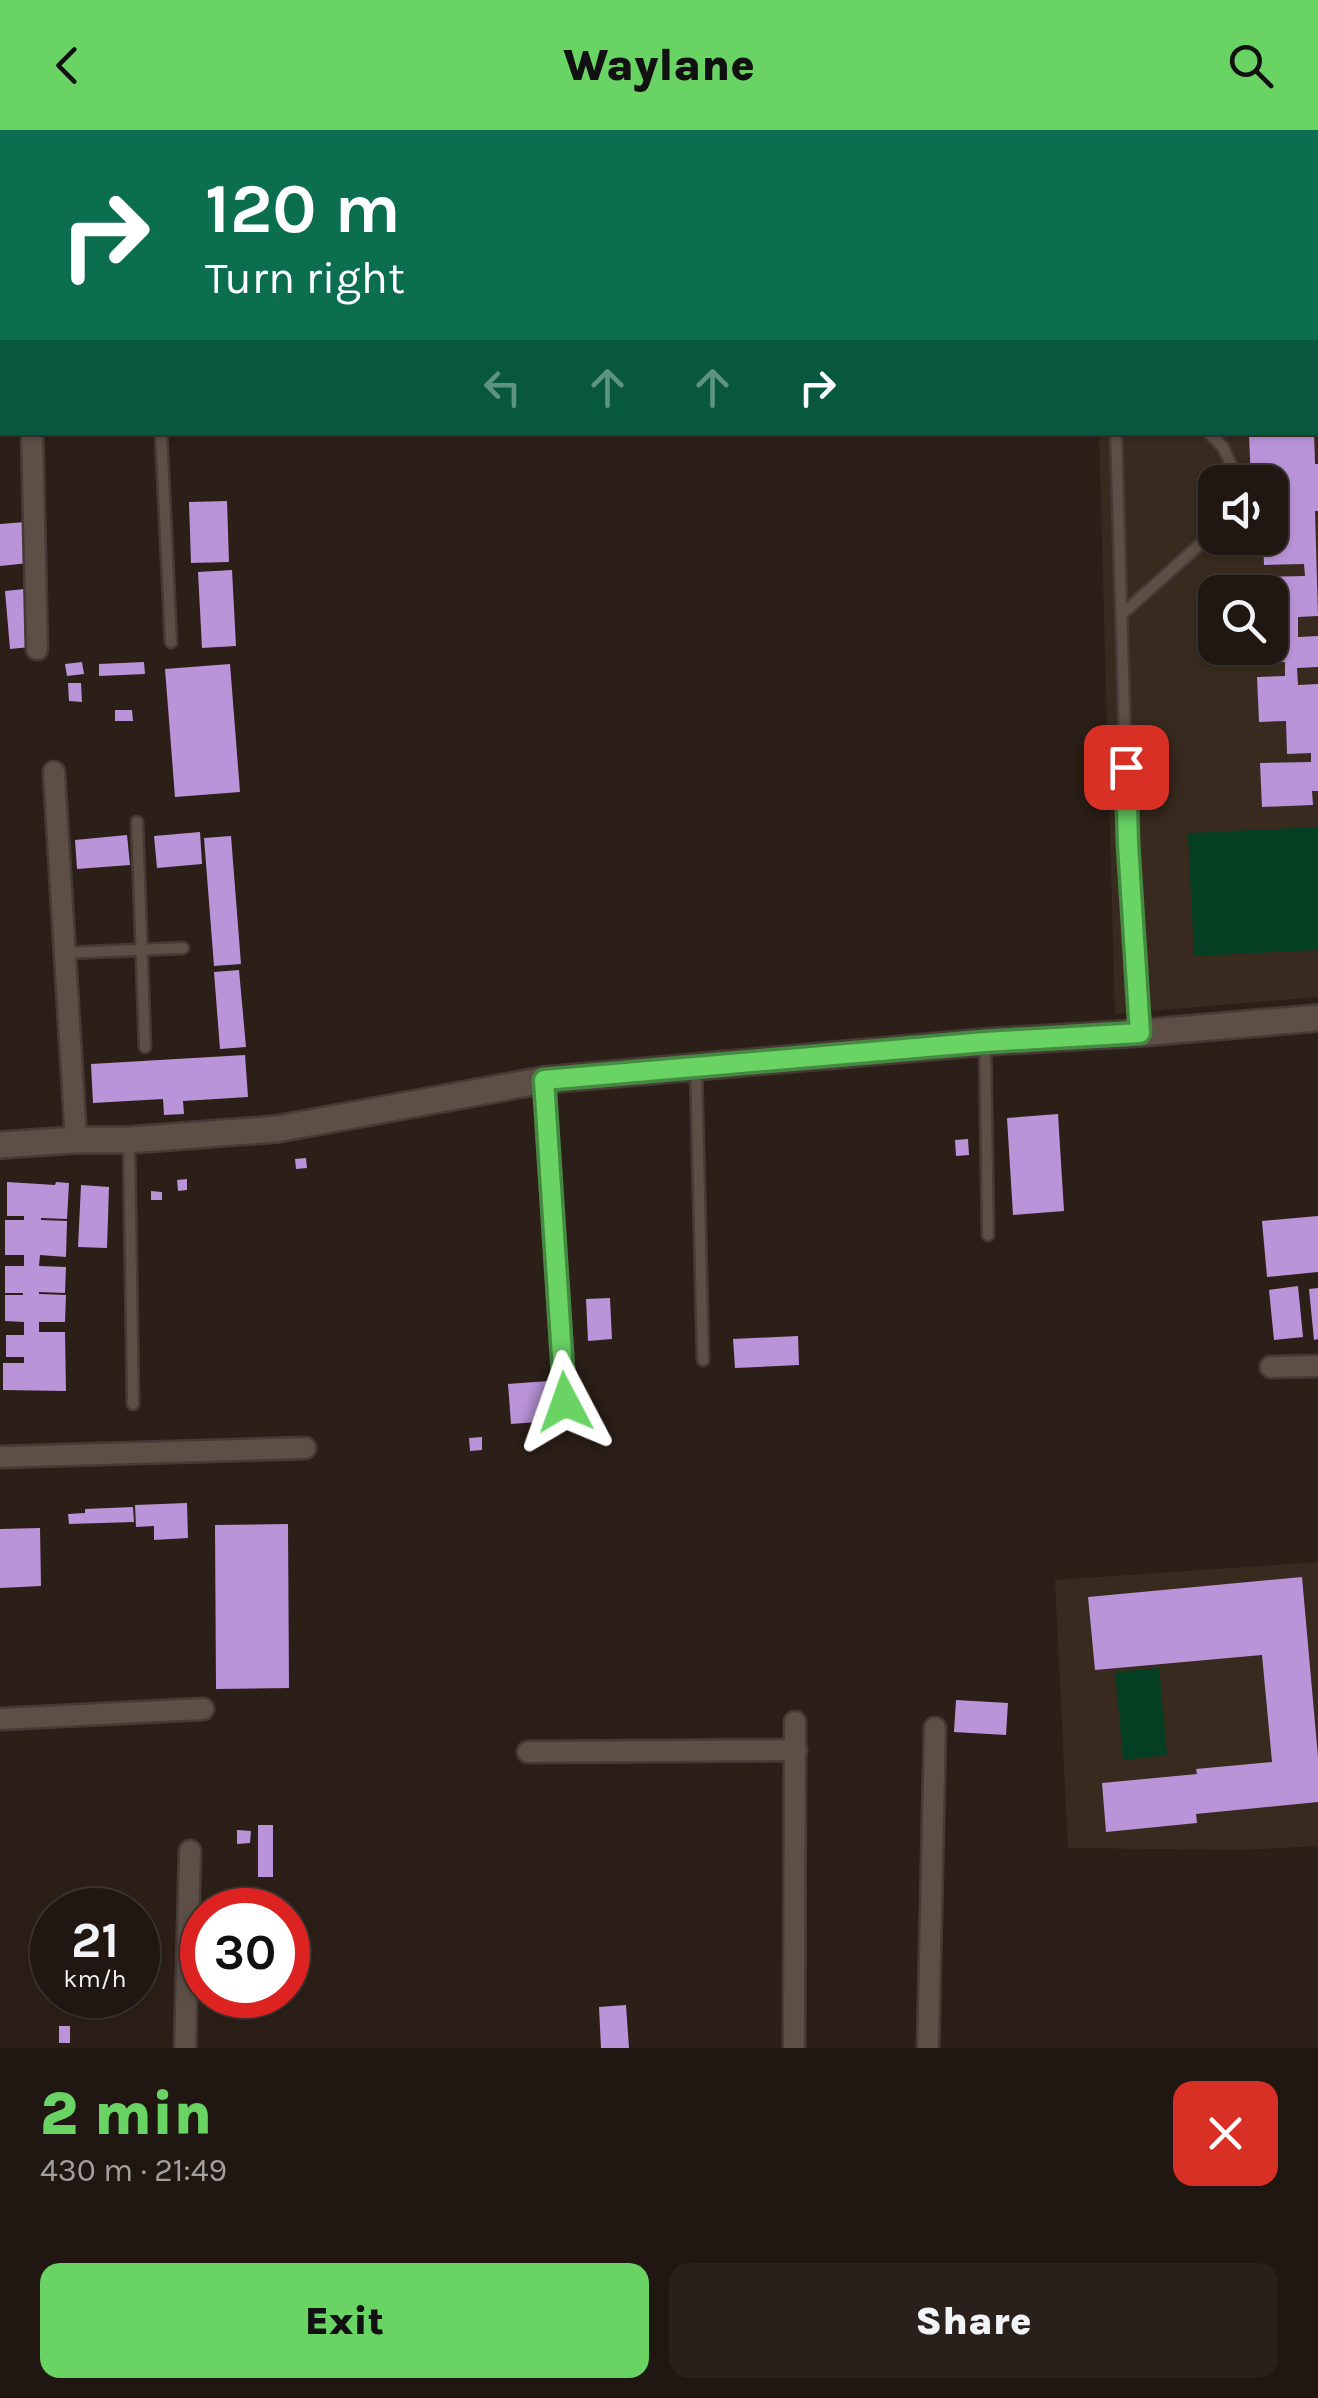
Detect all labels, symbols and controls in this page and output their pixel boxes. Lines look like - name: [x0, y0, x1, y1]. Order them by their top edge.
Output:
- icon: back: [40, 38, 95, 93]
- icon: search: [1223, 38, 1278, 93]
- text: Waylane: [563, 39, 755, 91]
- text: 120 m: [205, 168, 401, 250]
- icon: right: [40, 170, 170, 300]
- text: Turn right: [205, 252, 405, 304]
- icon: left: [475, 360, 530, 415]
- icon: ahead: [580, 360, 635, 415]
- icon: ahead: [685, 360, 740, 415]
- icon: right: [790, 360, 845, 415]
- map controls: [1198, 465, 1288, 665]
- button: sound: [1198, 465, 1288, 555]
- button: search: [1198, 575, 1288, 665]
- pin: [1084, 725, 1169, 810]
- icon: arrive: [1099, 740, 1154, 795]
- position arrow: [513, 1350, 617, 1454]
- speed limit sign: 30: [180, 1888, 310, 2018]
- text: 21: [71, 1911, 119, 1970]
- text: km/h: [63, 1964, 127, 1993]
- text: 2 min: [40, 2079, 212, 2149]
- button: close: [1173, 2081, 1278, 2186]
- text: 430 m · 21:49: [40, 2152, 227, 2189]
- button: Exit: [40, 2263, 649, 2378]
- button: Share: [669, 2263, 1278, 2378]

